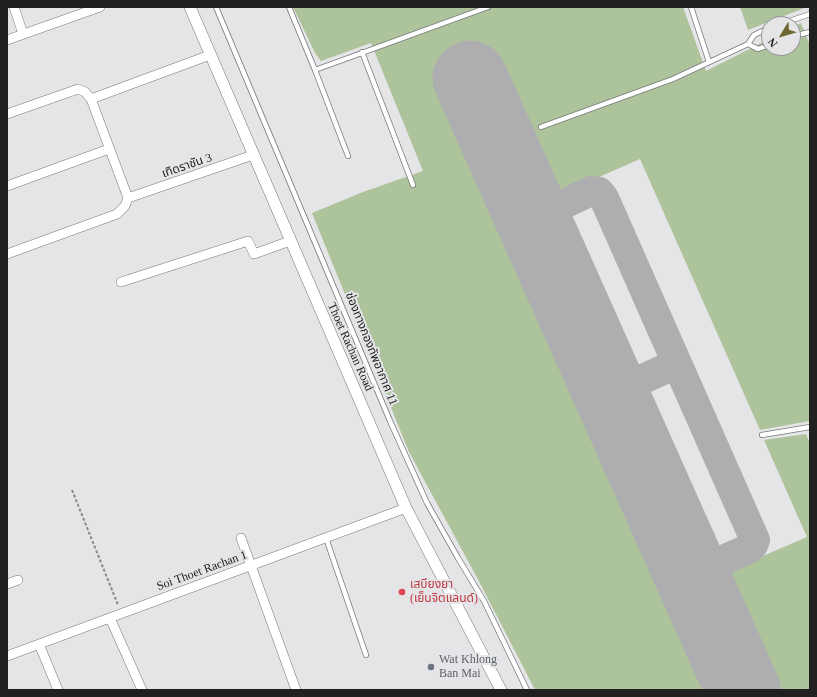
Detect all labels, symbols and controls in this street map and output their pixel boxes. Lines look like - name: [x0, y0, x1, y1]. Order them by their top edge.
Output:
- north arrow: [761, 16, 801, 56]
- text: N: [765, 36, 780, 50]
- street label: เทิดราชัน 3: [160, 151, 214, 181]
- street label: ช่องทางกองทัพอากาศ 11: [342, 290, 400, 408]
- street label: Thoet Rachan Road: [324, 301, 376, 393]
- street label: Soi Thoet Rachan 1: [155, 548, 249, 594]
- place label: เสบียงยา (เย็นจิตแลนด์): [410, 578, 478, 606]
- marker: เสบียงยา (เย็นจิตแลนด์): [397, 587, 407, 597]
- place label: Wat Khlong Ban Mai: [439, 653, 497, 681]
- marker: Wat Khlong Ban Mai: [426, 662, 436, 672]

